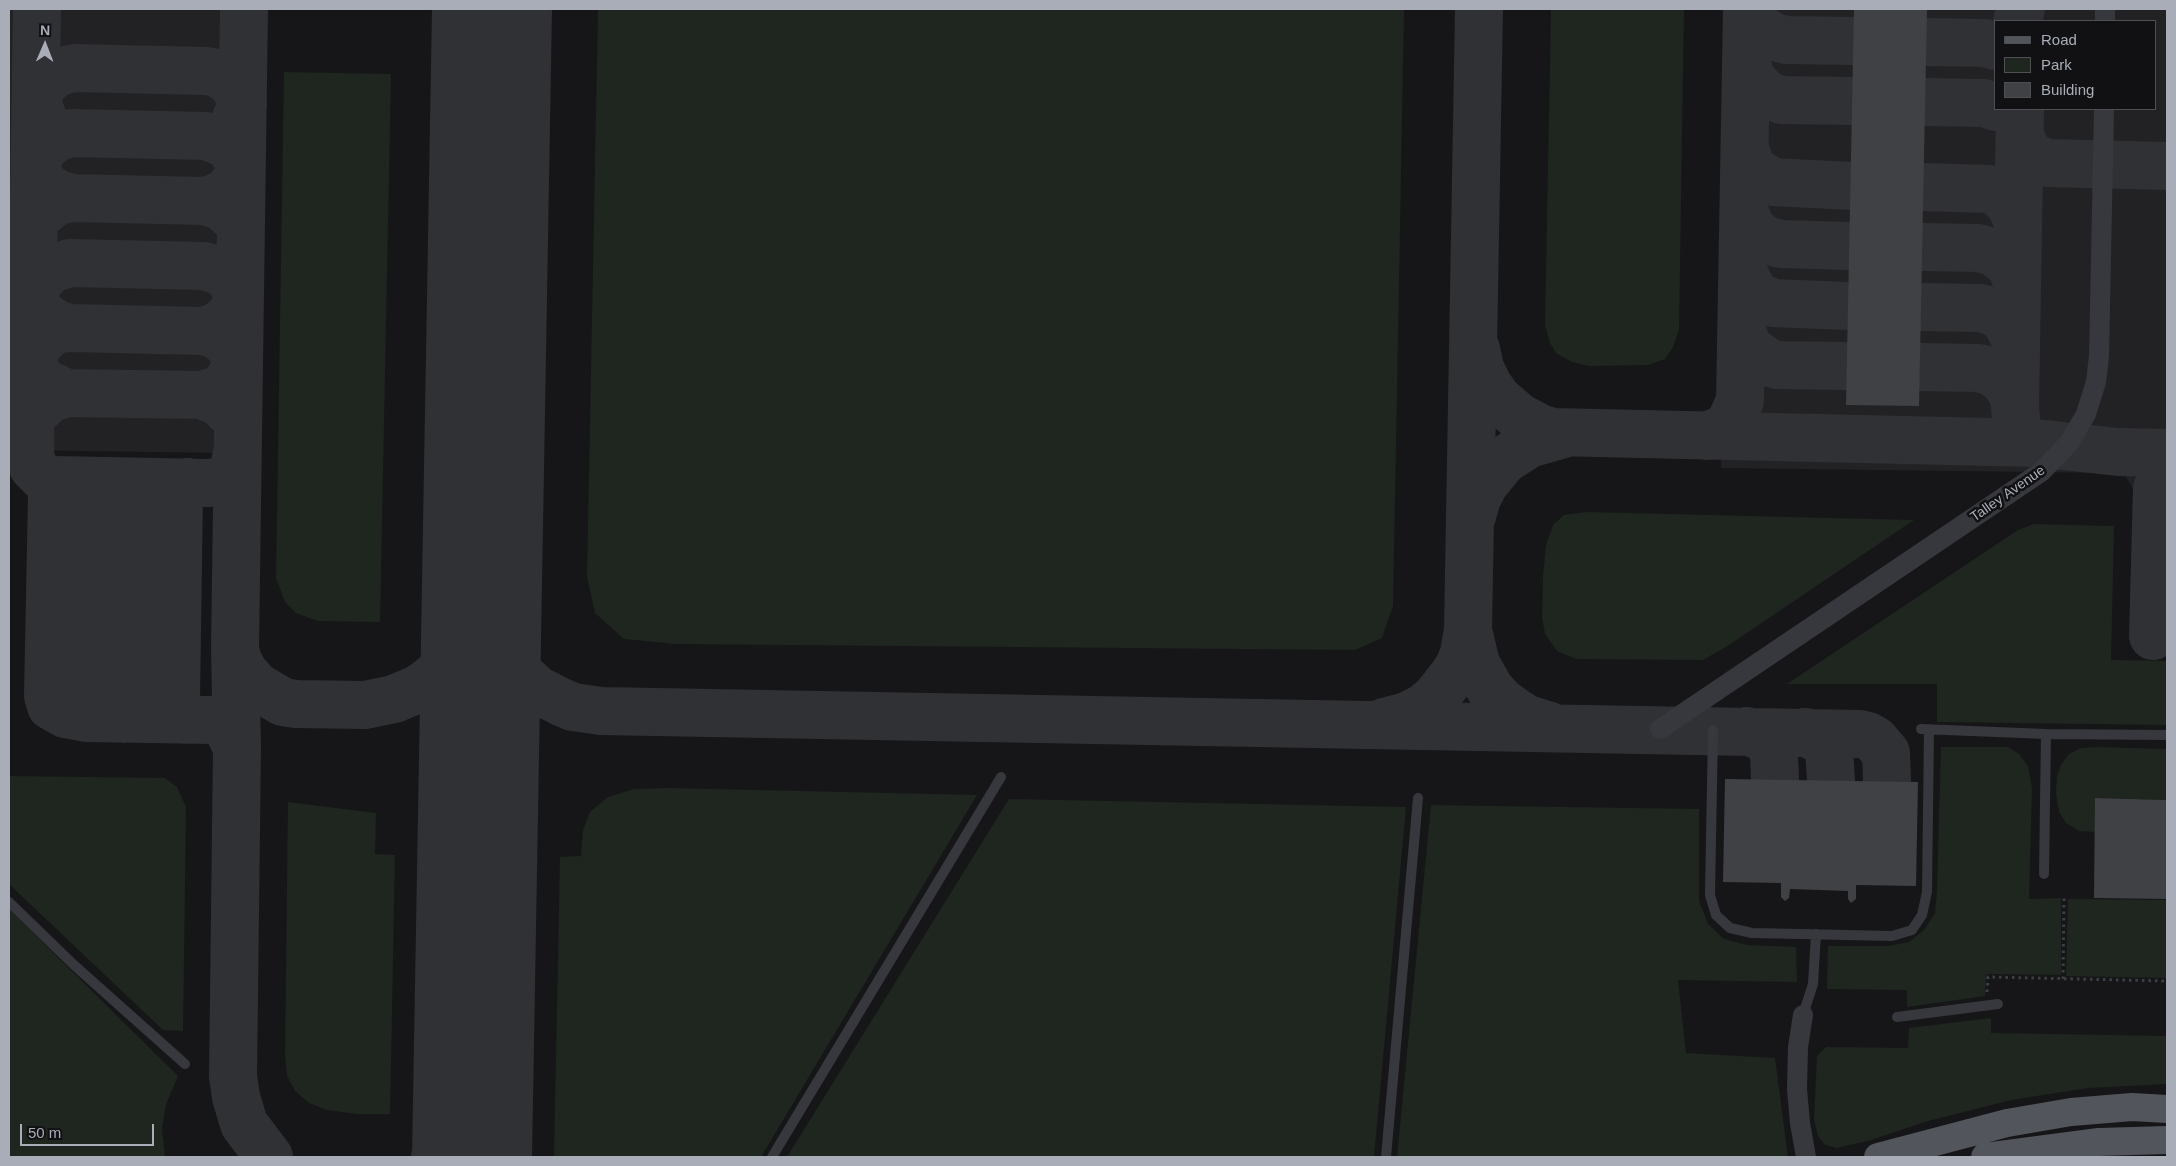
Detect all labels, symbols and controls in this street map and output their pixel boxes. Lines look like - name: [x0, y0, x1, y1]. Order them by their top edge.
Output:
- north arrow: [20, 20, 70, 70]
- legend: [1994, 20, 2156, 110]
- text: N: [40, 22, 50, 38]
- text: Road: [2041, 31, 2077, 48]
- text: Park: [2041, 56, 2072, 73]
- text: Building: [2041, 81, 2094, 98]
- street label: Talley Avenue: [1968, 462, 2048, 526]
- scale bar: [22, 1114, 156, 1146]
- text: 50 m: [28, 1124, 61, 1141]

